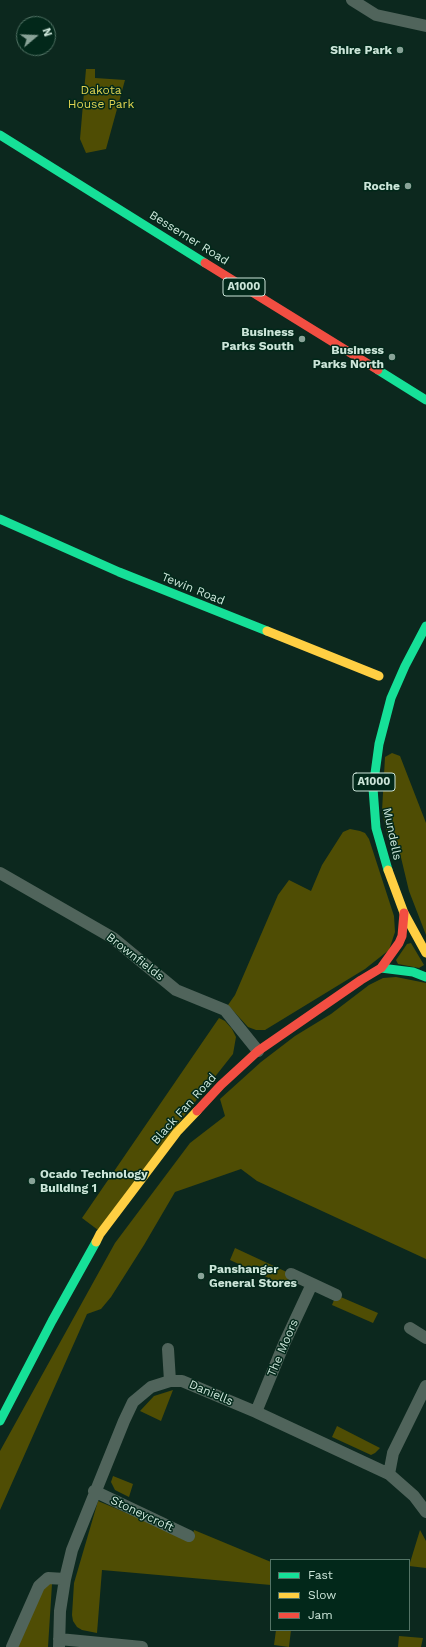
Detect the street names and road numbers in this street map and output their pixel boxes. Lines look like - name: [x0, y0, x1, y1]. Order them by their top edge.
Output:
- street label: Bessemer Road: [147, 208, 231, 268]
- road number: A1000: [223, 278, 265, 296]
- street label: Tewin Road: [159, 570, 227, 608]
- road number: A1000: [353, 773, 395, 791]
- street label: Mundells: [379, 807, 405, 861]
- street label: Brownfields: [103, 930, 167, 984]
- street label: Black Fan Road: [148, 1071, 220, 1147]
- street label: The Moors: [264, 1317, 302, 1379]
- street label: Daniells: [187, 1377, 235, 1409]
- street label: Stoneycroft: [108, 1493, 176, 1535]

